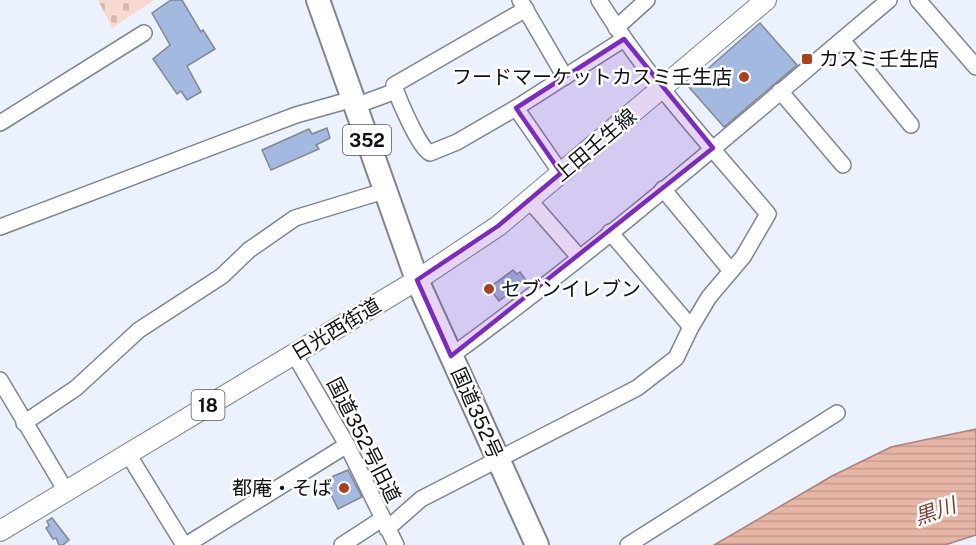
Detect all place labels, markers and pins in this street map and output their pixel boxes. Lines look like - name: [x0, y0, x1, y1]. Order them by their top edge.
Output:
- place label: カスミ壬生店: [819, 47, 939, 71]
- marker: カスミ壬生店: [800, 52, 814, 66]
- place label: フードマーケットカスミ壬生店: [452, 65, 732, 89]
- marker: フードマーケットカスミ壬生店: [737, 70, 751, 84]
- place label: セブンイレブン: [501, 277, 641, 301]
- marker: セブンイレブン: [482, 282, 496, 296]
- place label: 都庵・そば: [232, 476, 332, 500]
- marker: 都庵・そば: [337, 481, 351, 495]

